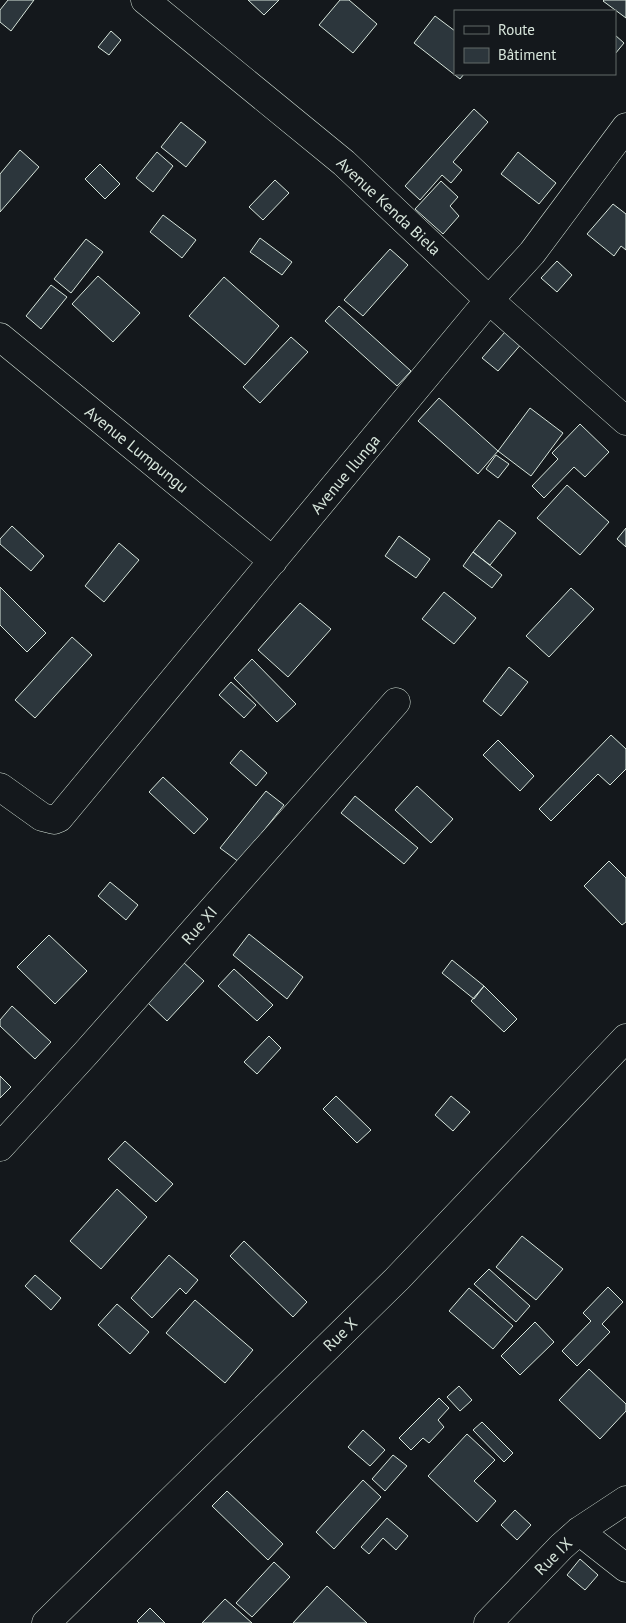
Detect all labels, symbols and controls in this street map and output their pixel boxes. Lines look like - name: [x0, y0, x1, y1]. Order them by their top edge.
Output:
- legend: [454, 10, 616, 75]
- text: Route: [498, 20, 535, 39]
- text: Bâtiment: [498, 45, 556, 64]
- street label: Avenue Kenda Biela: [333, 153, 445, 259]
- street label: Avenue Lumpungu: [81, 401, 193, 497]
- street label: Avenue Ilunga: [306, 430, 384, 518]
- street label: Rue XI: [177, 902, 221, 948]
- street label: Rue X: [319, 1313, 361, 1355]
- street label: Rue IX: [530, 1533, 576, 1579]

